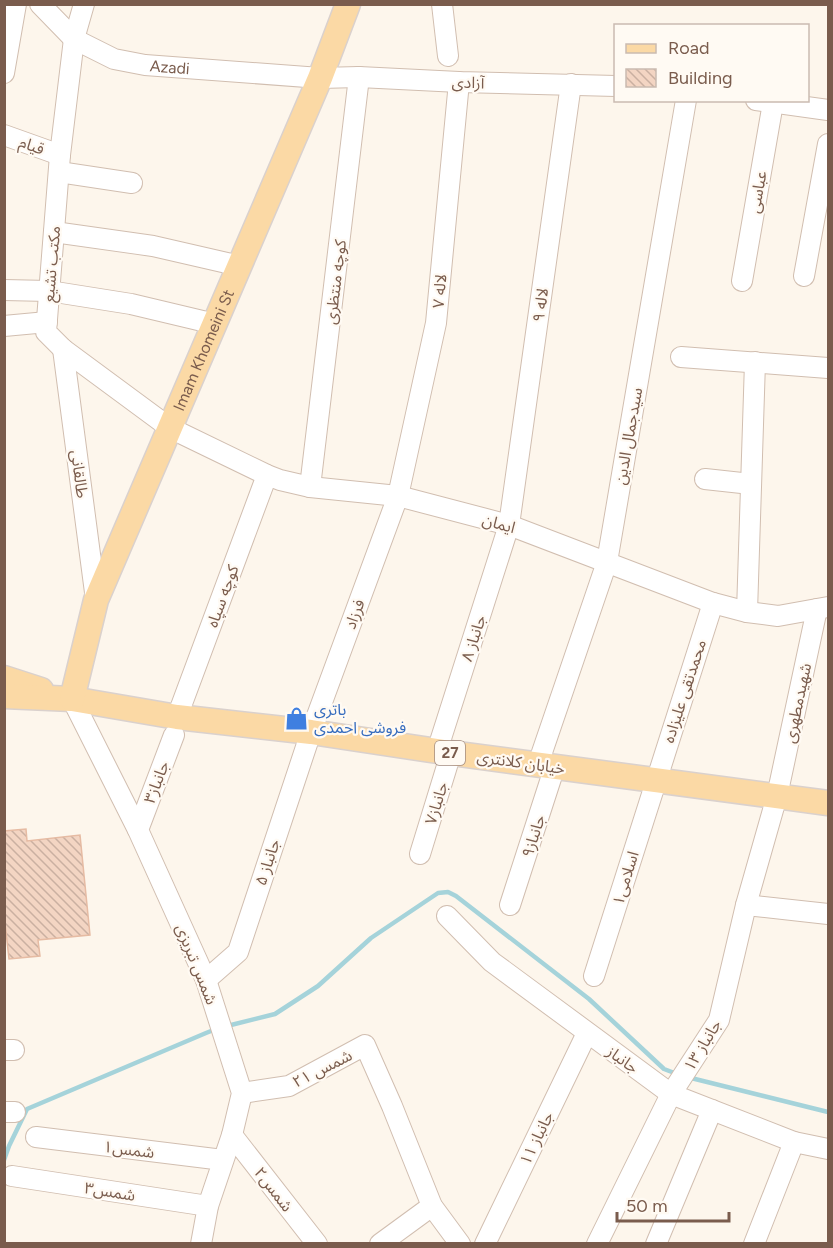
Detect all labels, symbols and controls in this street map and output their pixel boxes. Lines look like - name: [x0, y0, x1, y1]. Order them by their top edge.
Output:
- legend: [614, 24, 809, 102]
- text: Road: [668, 37, 709, 59]
- street label: Azadi: [149, 56, 190, 78]
- text: Building: [668, 67, 733, 89]
- street label: آزادی: [451, 72, 486, 93]
- street label: قیام: [16, 132, 47, 161]
- street label: عباسی: [744, 170, 771, 215]
- street label: مکتب تشیع: [39, 225, 67, 303]
- street label: کوچه منتظری: [321, 238, 351, 326]
- street label: لاله ۷: [429, 273, 450, 309]
- street label: Imam Khomeini St: [169, 287, 238, 414]
- street label: لاله ۹: [529, 287, 552, 323]
- street label: سیدجمال الدین: [611, 386, 647, 486]
- street label: طالقانی: [67, 449, 92, 499]
- street label: ایمان: [480, 510, 518, 537]
- street label: کوچه سپاه: [202, 562, 244, 630]
- street label: فرزاد: [340, 597, 369, 632]
- street label: جانباز ۸: [457, 613, 490, 664]
- street label: محمدتقی علیزاده: [659, 637, 710, 745]
- street label: شهیدمطهری: [780, 661, 815, 745]
- place label: باتری فروشی احمدی: [314, 700, 406, 737]
- shop icon: باتری فروشی احمدی: [283, 705, 309, 731]
- road number: 27: [435, 741, 465, 765]
- street label: خیابان کلانتری: [476, 747, 566, 778]
- street label: جانباز۳: [140, 758, 173, 806]
- street label: جانباز۷: [421, 780, 452, 827]
- street label: جانباز۹: [518, 813, 549, 860]
- street label: جانباز ۵: [251, 837, 284, 888]
- street label: اسلامی۱: [608, 849, 643, 907]
- street label: شمس تبریزی: [172, 921, 221, 1007]
- street label: جانباز ۱۳: [680, 1016, 725, 1074]
- street label: جانباز: [602, 1041, 642, 1077]
- street label: شمس ۲۱: [289, 1045, 355, 1092]
- street label: جانباز ۱۱: [515, 1109, 557, 1168]
- street label: شمس۱: [102, 1137, 156, 1162]
- street label: شمس۲: [250, 1163, 297, 1215]
- street label: شمس۳: [83, 1178, 137, 1205]
- scale bar: [617, 1185, 730, 1223]
- text: 50 m: [626, 1195, 668, 1217]

